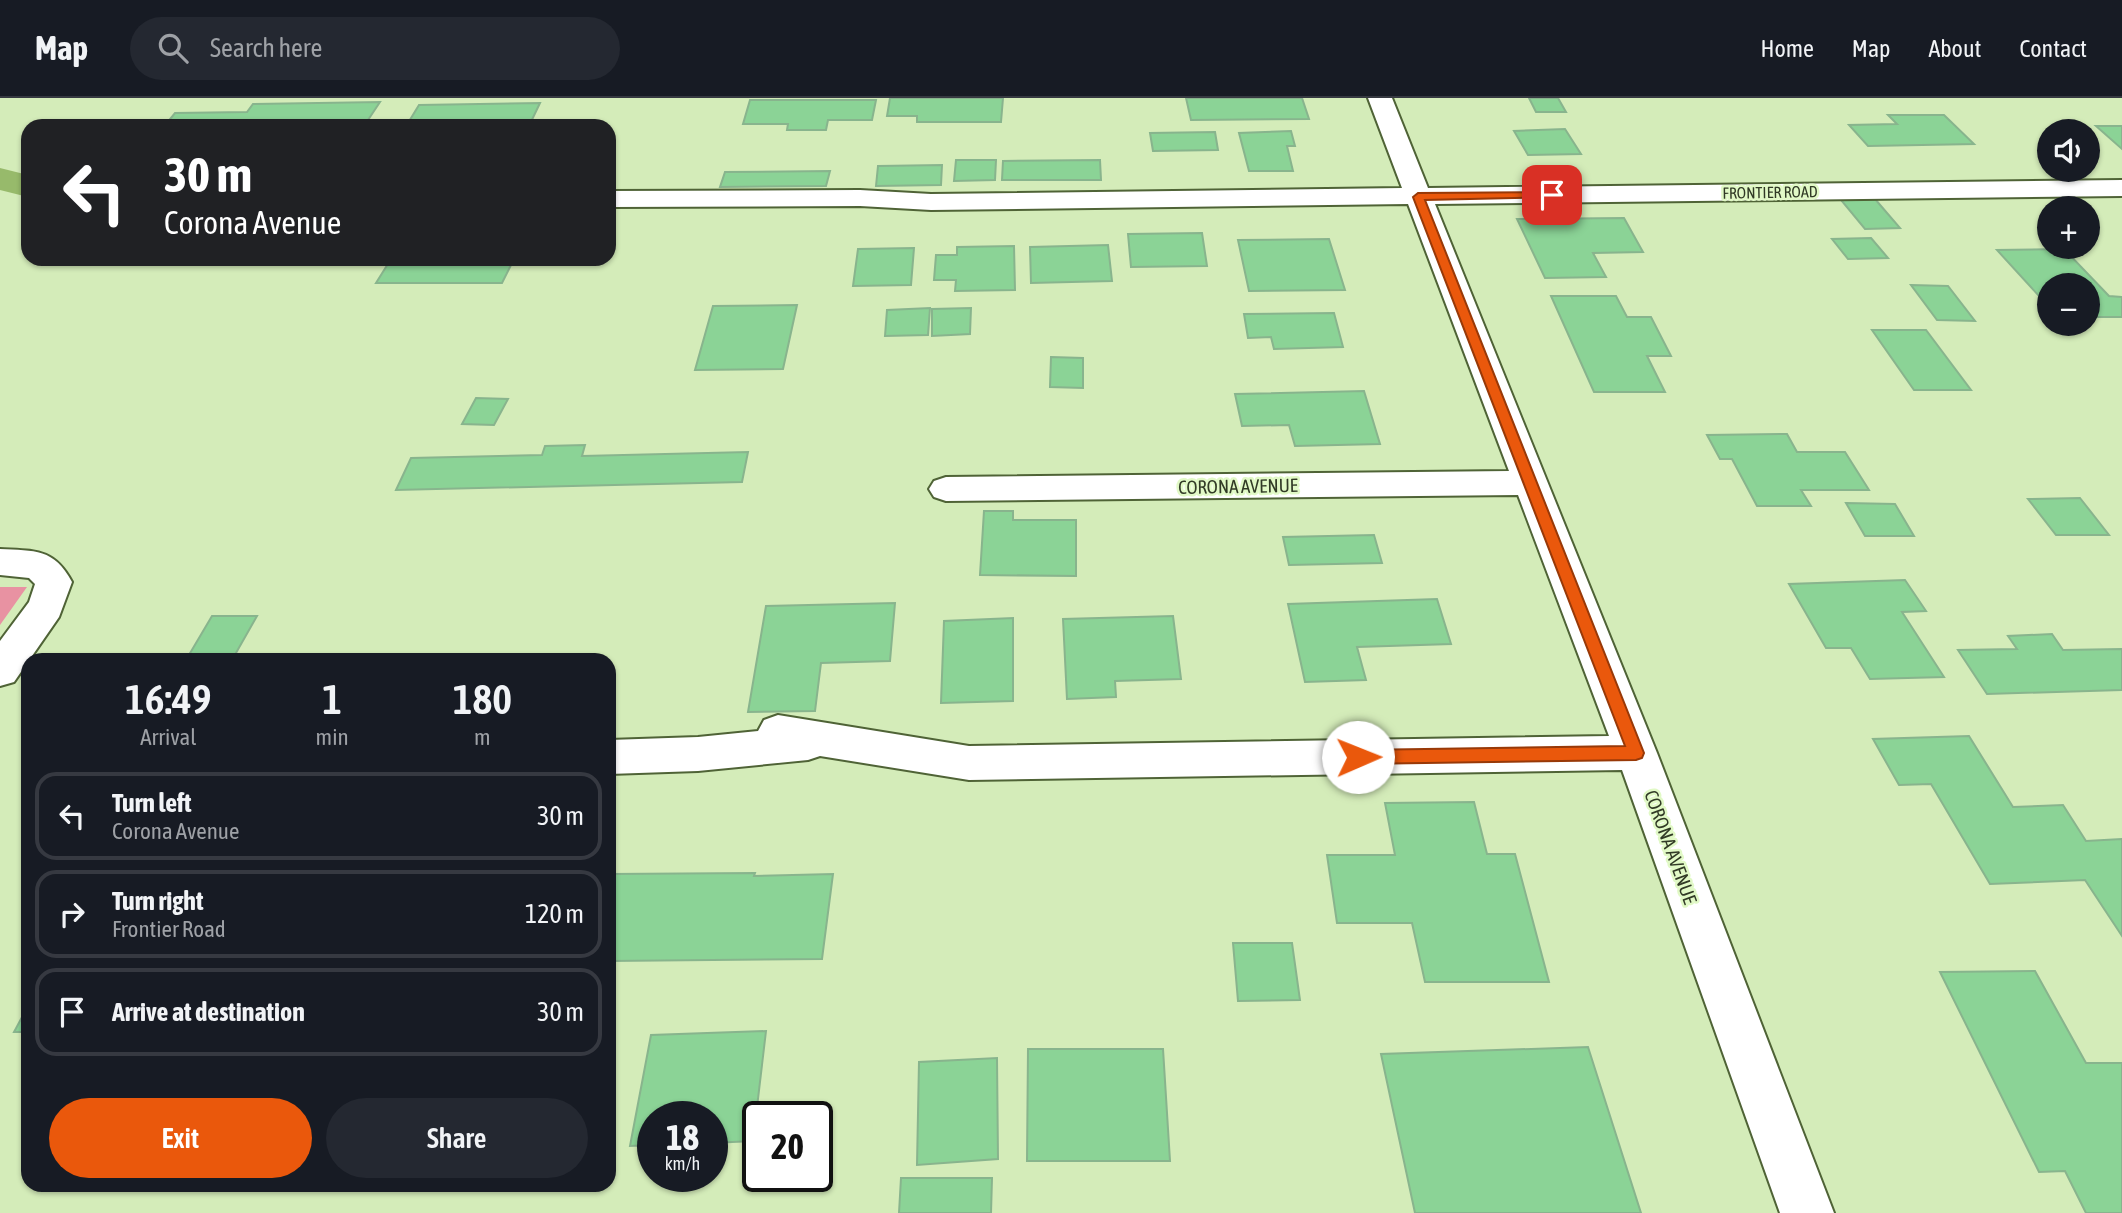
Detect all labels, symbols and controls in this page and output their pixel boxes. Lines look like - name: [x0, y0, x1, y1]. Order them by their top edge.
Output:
- search box: [130, 17, 620, 80]
- text: Map: [35, 29, 88, 67]
- icon: search: [154, 29, 192, 67]
- text: Search here: [210, 33, 322, 63]
- text: Home: [1760, 35, 1814, 62]
- text: Map: [1852, 35, 1890, 62]
- text: About: [1928, 35, 1981, 62]
- text: Contact: [2019, 35, 2087, 62]
- map controls: [2037, 119, 2100, 336]
- button: sound: [2037, 119, 2100, 182]
- text: 30 m: [164, 146, 252, 202]
- icon: left: [49, 147, 140, 238]
- pin: [1522, 165, 1582, 225]
- icon: arrive: [1533, 176, 1571, 214]
- street label: FRONTIER ROAD: [1722, 182, 1818, 202]
- button: +: [2037, 196, 2100, 259]
- text: Corona Avenue: [164, 204, 341, 241]
- button: −: [2037, 273, 2100, 336]
- street label: CORONA AVENUE: [1178, 474, 1298, 498]
- text: 16:49: [125, 675, 212, 723]
- text: 1: [322, 675, 342, 723]
- text: 180: [453, 675, 512, 723]
- position arrow: [1321, 720, 1395, 794]
- text: Arrival: [140, 724, 196, 750]
- text: min: [316, 724, 349, 750]
- text: m: [474, 724, 491, 750]
- street label: CORONA AVENUE: [1640, 787, 1702, 907]
- text: Turn left: [112, 788, 192, 818]
- icon: left: [53, 797, 91, 835]
- text: 30 m: [537, 801, 584, 831]
- text: Corona Avenue: [112, 818, 239, 844]
- text: Turn right: [112, 886, 203, 916]
- icon: right: [53, 895, 91, 933]
- text: 120 m: [525, 899, 584, 929]
- text: Frontier Road: [112, 916, 226, 942]
- icon: arrive: [53, 993, 91, 1031]
- text: Arrive at destination: [112, 997, 305, 1027]
- text: 30 m: [537, 997, 584, 1027]
- button: Exit: [49, 1098, 312, 1178]
- button: Share: [326, 1098, 588, 1178]
- speed limit sign: 20: [742, 1101, 833, 1192]
- text: 18: [666, 1117, 699, 1157]
- text: km/h: [665, 1153, 700, 1174]

